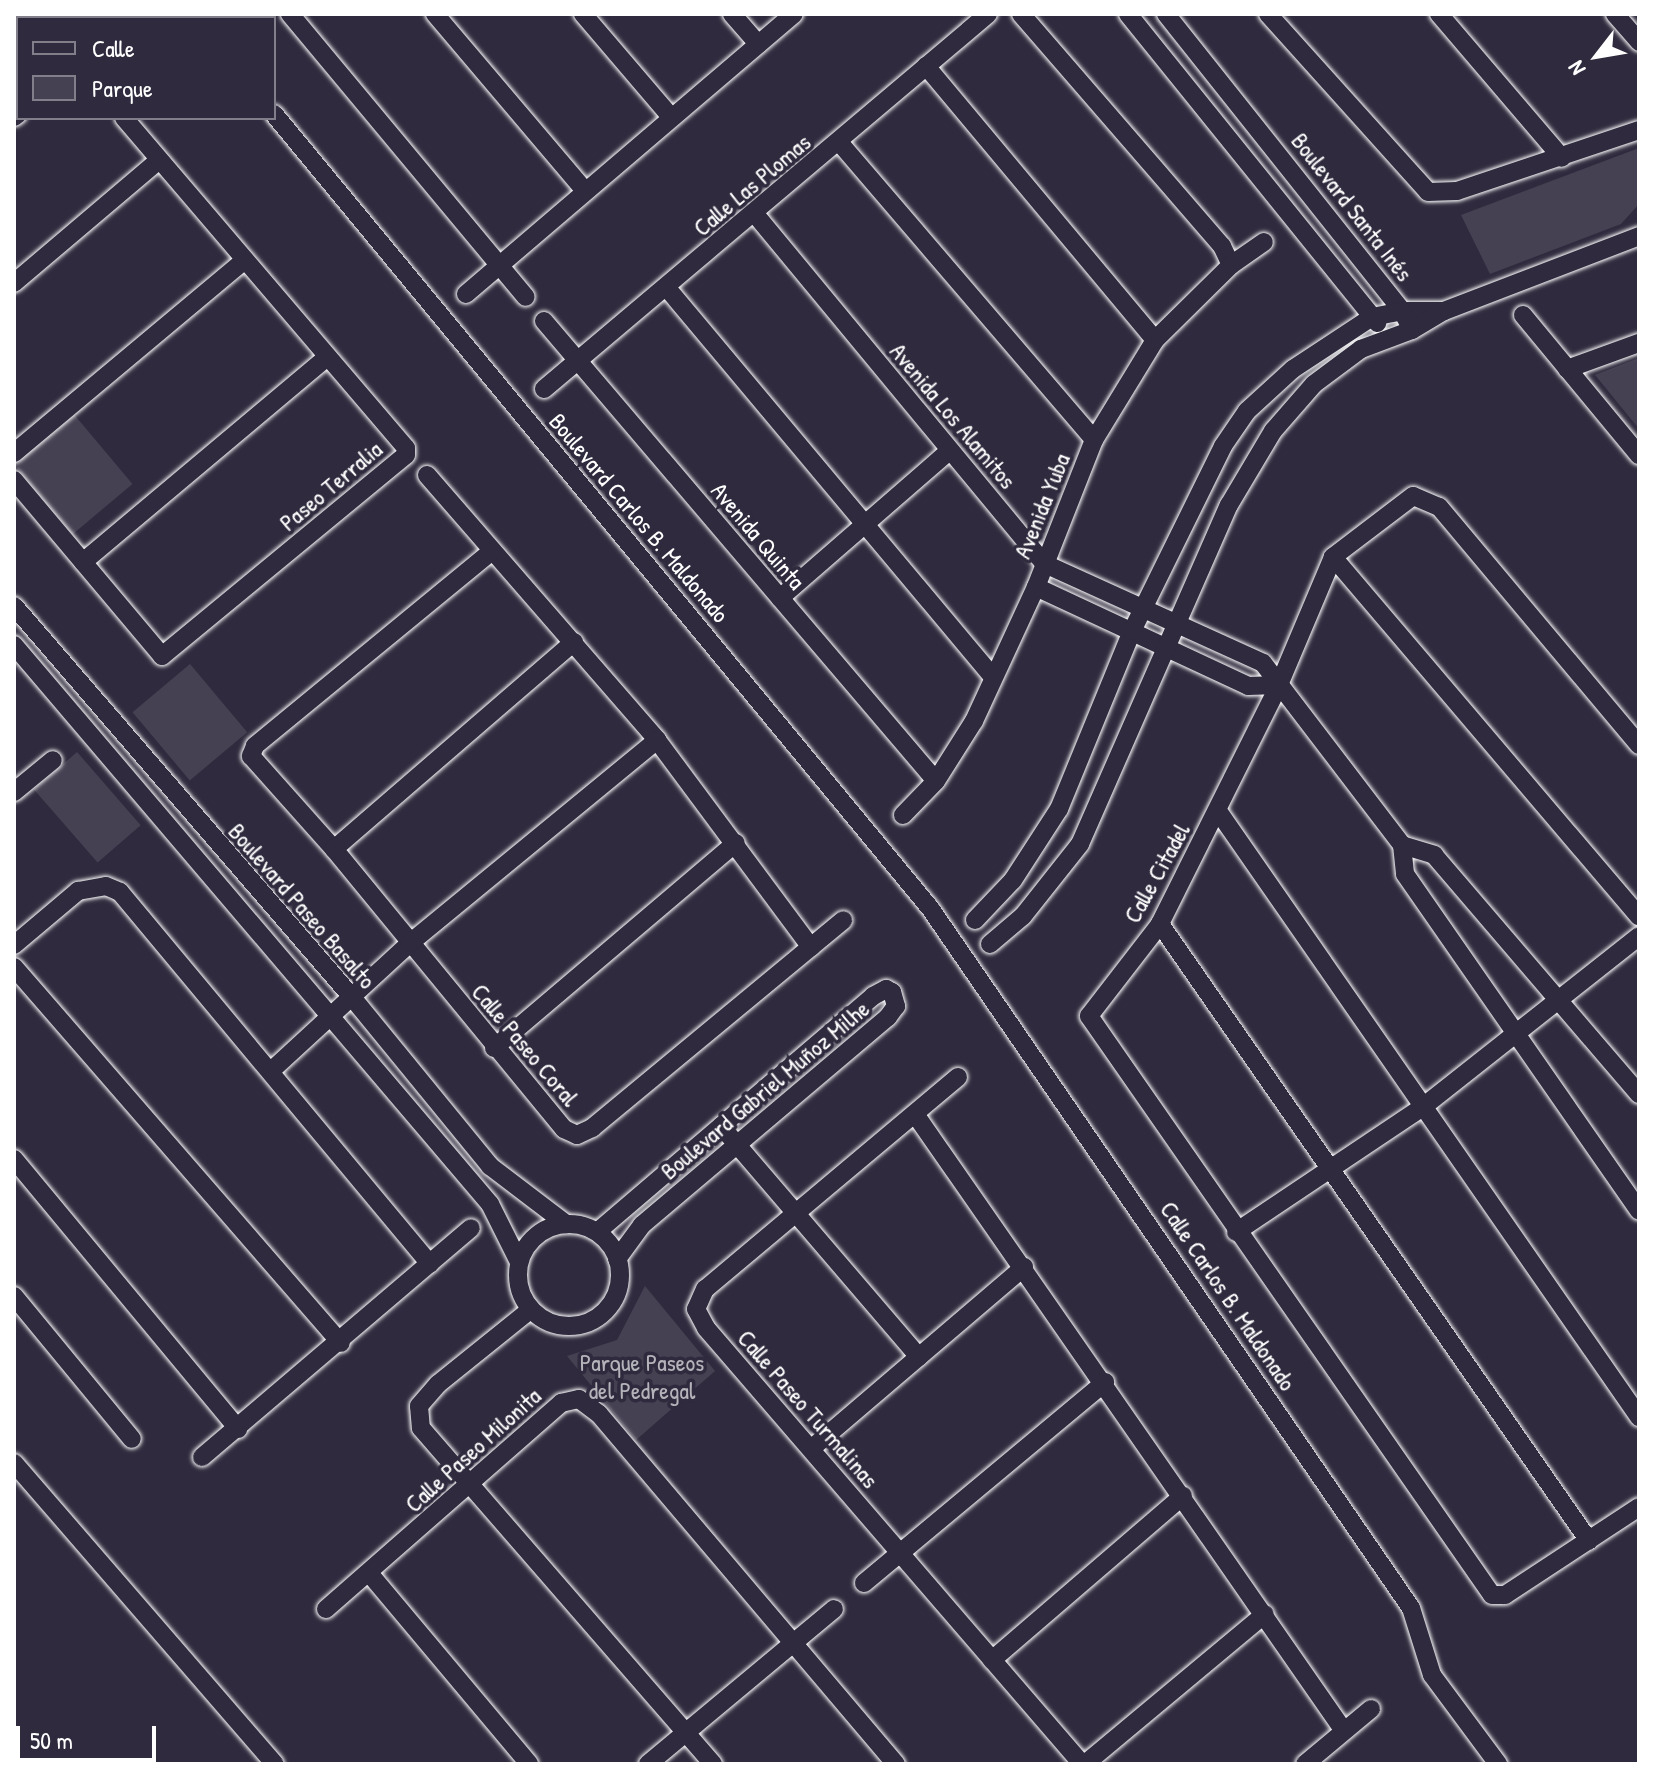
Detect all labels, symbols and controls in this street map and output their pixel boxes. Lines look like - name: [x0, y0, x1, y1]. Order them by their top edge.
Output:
- legend: [16, 16, 276, 120]
- north arrow: [1557, 16, 1637, 96]
- text: Calle: [92, 32, 134, 64]
- text: N: [1561, 56, 1592, 81]
- text: Parque: [92, 72, 152, 104]
- street label: Boulevard Santa Inés: [1285, 127, 1419, 287]
- street label: Calle Las Plomas: [688, 128, 816, 242]
- street label: Avenida Los Alamitos: [884, 337, 1022, 495]
- street label: Boulevard Carlos B. Maldonado: [543, 407, 735, 629]
- street label: Paseo Terralia: [274, 435, 388, 537]
- street label: Avenida Yuba: [1008, 449, 1076, 563]
- street label: Avenida Quinta: [705, 477, 811, 595]
- street label: Boulevard Paseo Basalto: [222, 817, 382, 995]
- street label: Calle Citadel: [1118, 818, 1196, 928]
- street label: Calle Paseo Coral: [466, 978, 584, 1112]
- street label: Boulevard Gabriel Muñoz Milhe: [655, 994, 875, 1186]
- street label: Calle Carlos B. Maldonado: [1154, 1196, 1302, 1396]
- street label: Calle Paseo Turmalinas: [732, 1324, 884, 1494]
- park label: Parque Paseos del Pedregal: [580, 1349, 704, 1405]
- street label: Calle Paseo Milonita: [399, 1382, 547, 1518]
- scale bar: [20, 1710, 160, 1760]
- text: 50 m: [30, 1724, 73, 1756]

